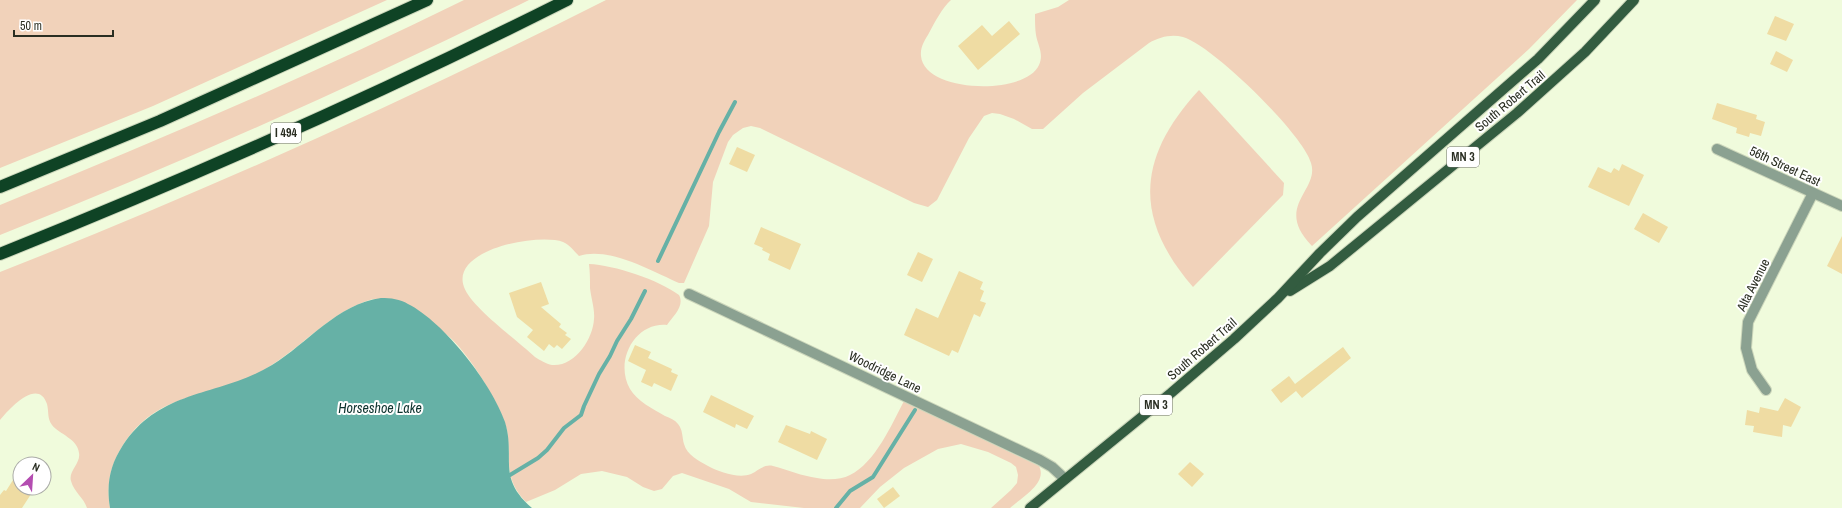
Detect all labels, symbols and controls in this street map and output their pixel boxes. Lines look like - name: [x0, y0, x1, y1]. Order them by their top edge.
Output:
- scale bar: [14, 12, 113, 38]
- text: 50 m: [20, 18, 42, 34]
- street label: South Robert Trail: [1471, 67, 1549, 135]
- road number: I 494: [271, 123, 301, 143]
- street label: 56th Street East: [1747, 142, 1823, 190]
- road number: MN 3: [1447, 147, 1479, 167]
- street label: Alta Avenue: [1732, 256, 1773, 315]
- street label: South Robert Trail: [1164, 314, 1240, 384]
- street label: Woodridge Lane: [846, 347, 924, 397]
- road number: MN 3: [1140, 395, 1172, 415]
- water label: Horseshoe Lake: [338, 399, 422, 417]
- north arrow: [12, 456, 52, 496]
- text: N: [30, 459, 42, 475]

